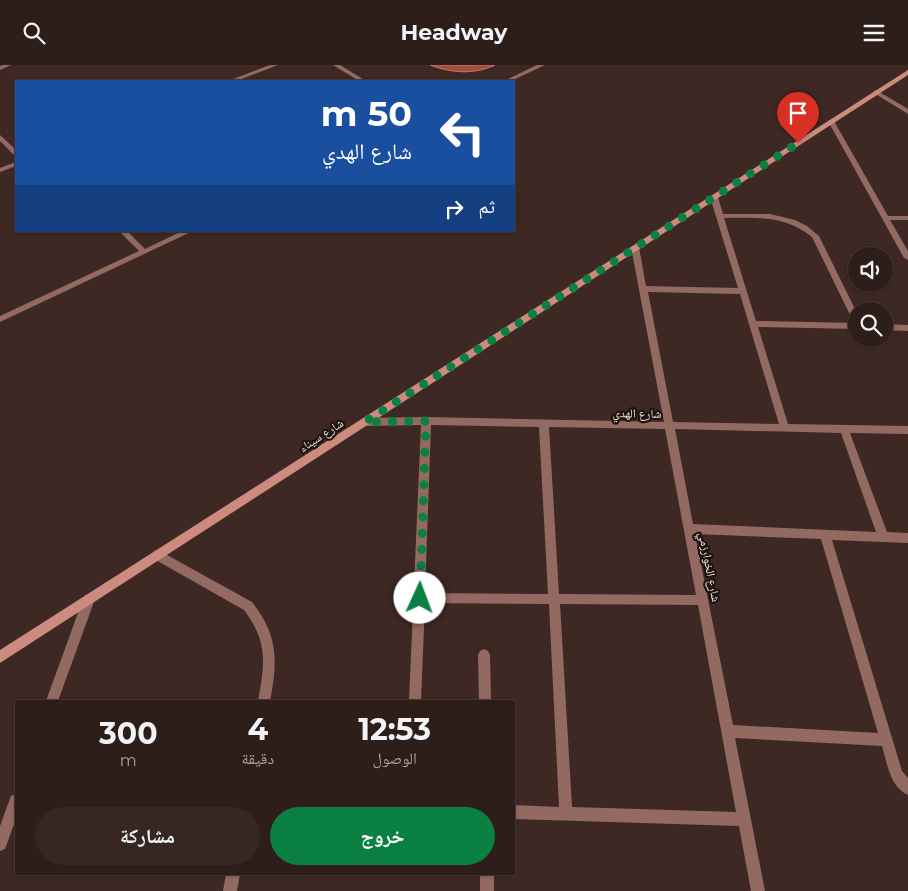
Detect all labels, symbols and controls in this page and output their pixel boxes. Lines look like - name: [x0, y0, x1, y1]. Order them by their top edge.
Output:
- icon: search: [20, 19, 48, 47]
- text: Headway: [401, 19, 507, 46]
- icon: menu: [860, 19, 888, 47]
- text: 50 m: [321, 92, 412, 135]
- pin: [777, 92, 819, 143]
- icon: arrive: [784, 99, 812, 127]
- icon: left: [430, 100, 495, 165]
- text: شارع الهدي: [322, 138, 412, 165]
- icon: right: [440, 195, 468, 223]
- text: ثم: [478, 195, 495, 218]
- map controls: [848, 247, 893, 347]
- button: sound: [848, 247, 893, 292]
- button: search: [848, 302, 893, 347]
- street label: شارع الهدي: [612, 405, 662, 424]
- street label: شارع سيناء: [296, 415, 347, 456]
- street label: شارع الخوارزمي: [693, 531, 724, 604]
- position arrow: [393, 571, 445, 623]
- text: 4: [248, 711, 268, 748]
- text: 12:53: [358, 711, 431, 748]
- text: 300: [99, 715, 158, 752]
- text: دقيقة: [242, 749, 274, 768]
- text: الوصول: [372, 749, 417, 768]
- text: m: [120, 751, 137, 770]
- button: مشاركة: [35, 807, 260, 865]
- button: خروج: [270, 807, 495, 865]

